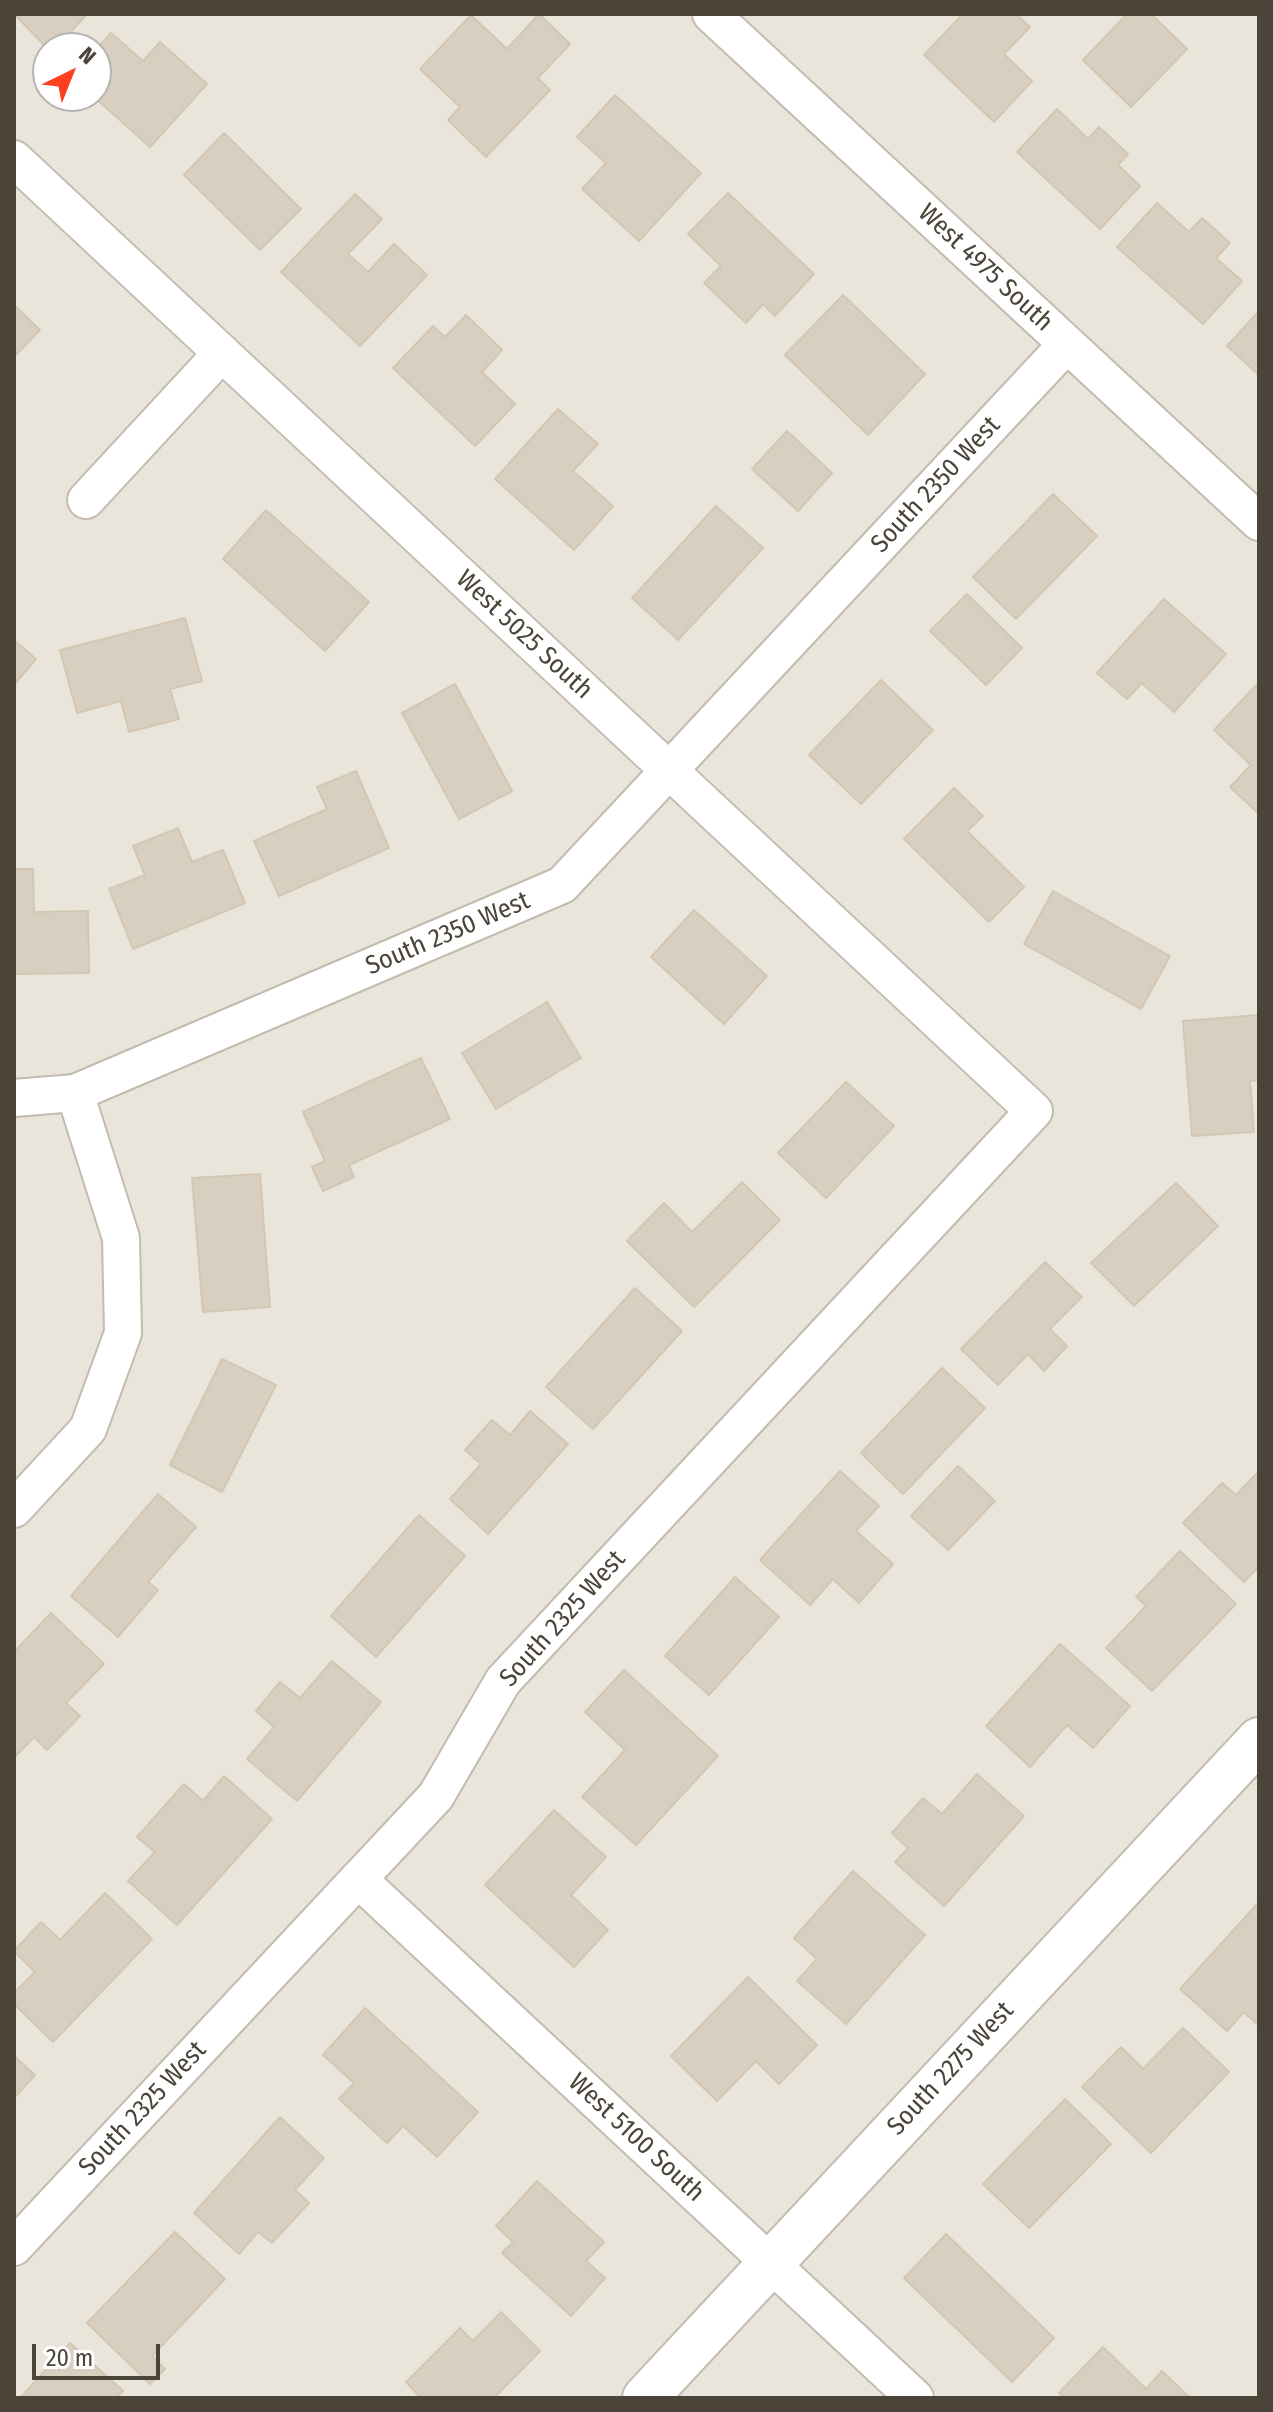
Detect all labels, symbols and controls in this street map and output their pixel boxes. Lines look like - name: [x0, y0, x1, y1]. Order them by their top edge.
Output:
- north arrow: [32, 32, 112, 112]
- text: N: [73, 41, 101, 70]
- street label: West 4975 South: [911, 198, 1059, 338]
- street label: South 2350 West: [865, 410, 1007, 560]
- street label: West 5025 South: [449, 564, 599, 706]
- street label: South 2350 West: [361, 885, 535, 983]
- street label: South 2325 West: [494, 1544, 632, 1694]
- street label: South 2275 West: [881, 1996, 1021, 2142]
- street label: South 2325 West: [73, 2035, 213, 2183]
- street label: West 5100 South: [562, 2067, 710, 2209]
- scale bar: [36, 2328, 164, 2378]
- text: 20 m: [46, 2344, 93, 2372]

